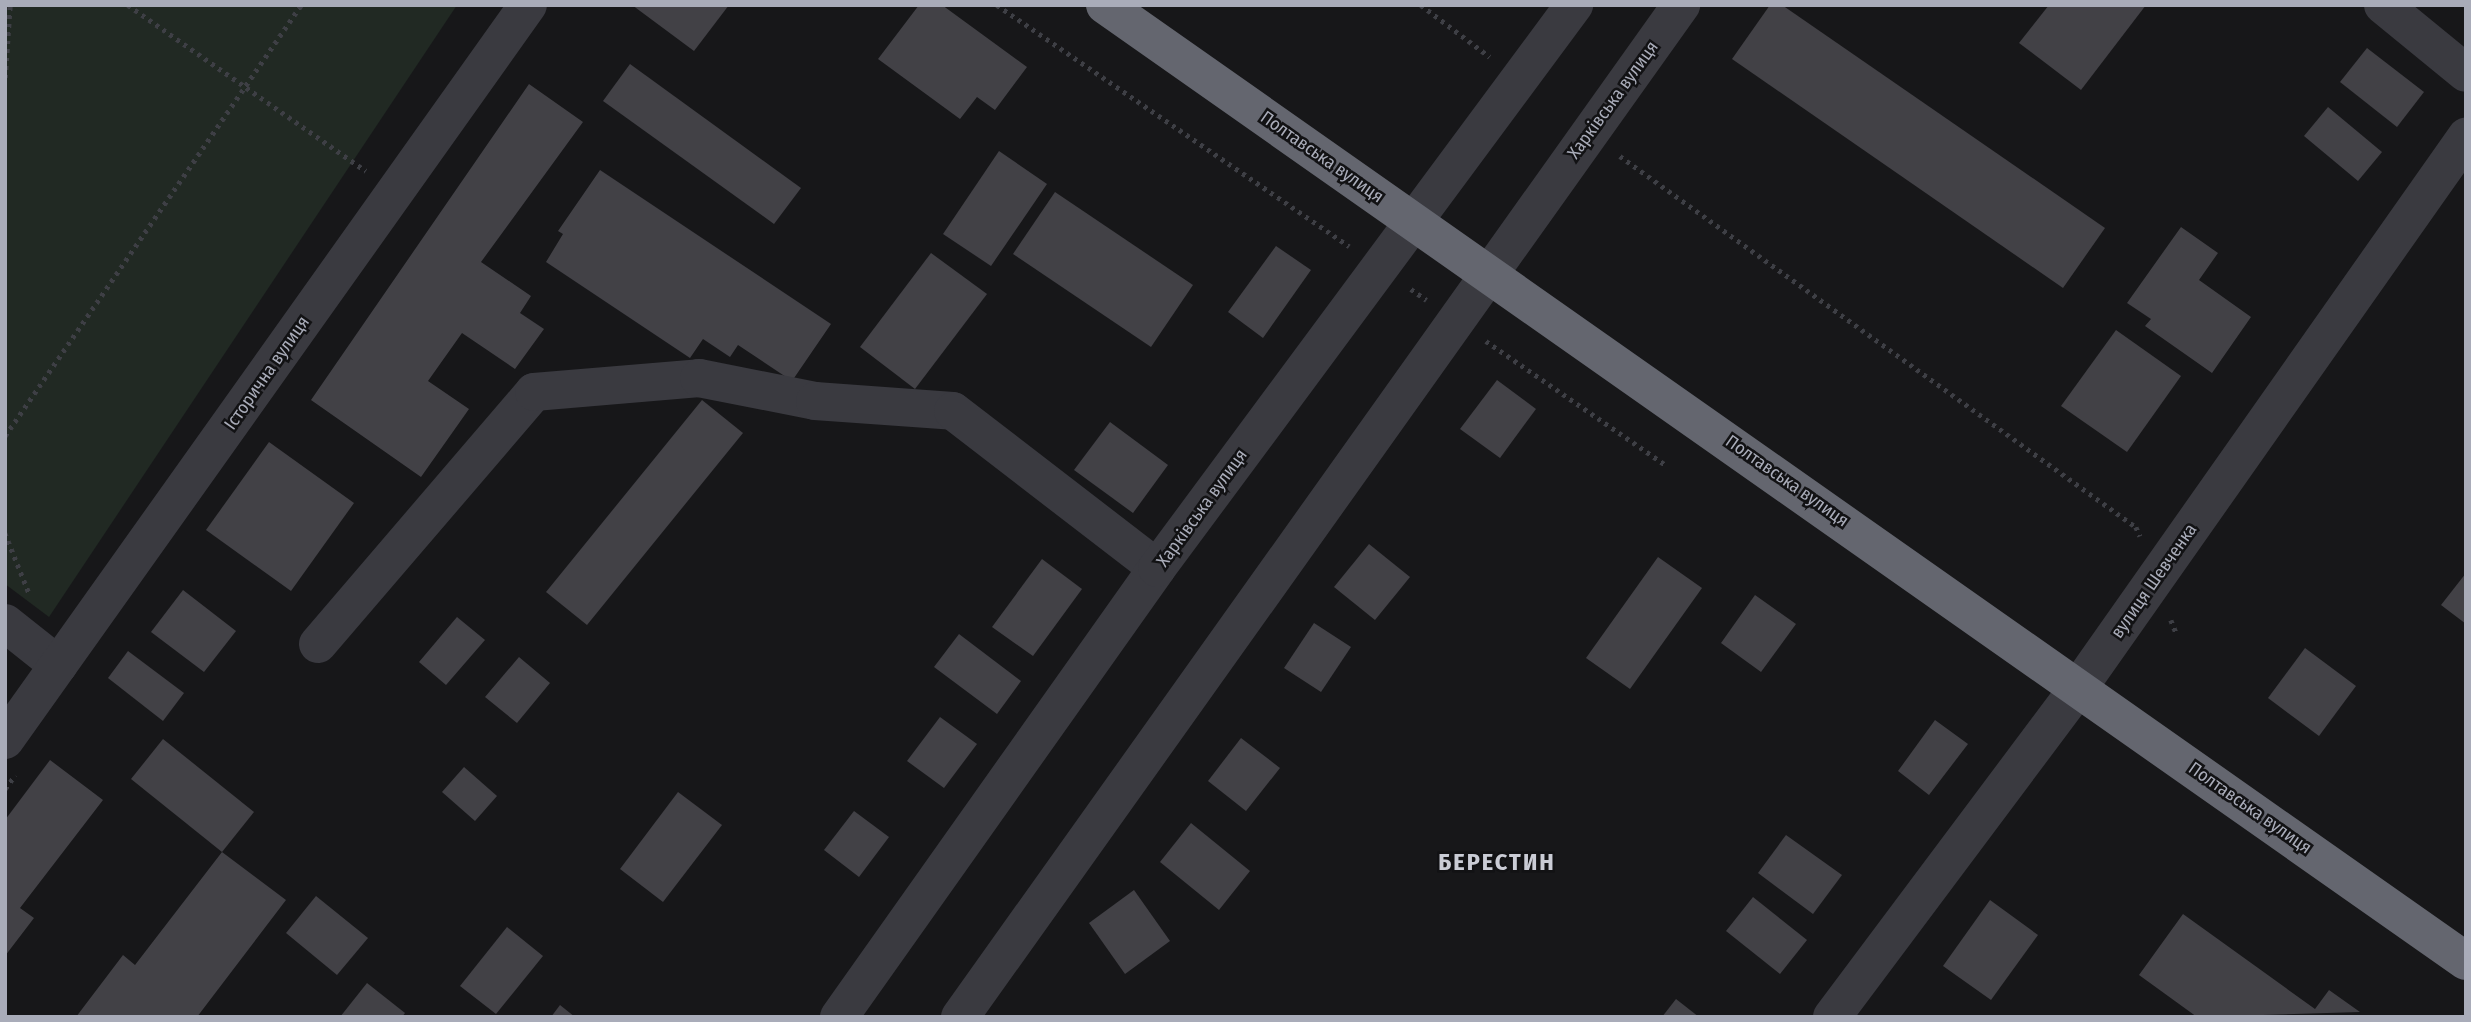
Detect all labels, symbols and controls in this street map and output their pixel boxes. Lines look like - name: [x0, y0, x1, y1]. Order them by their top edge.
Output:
- street label: Харківська вулиця: [1563, 37, 1663, 163]
- street label: Полтавська вулиця: [1256, 107, 1388, 207]
- street label: Історична вулиця: [220, 312, 314, 434]
- street label: Полтавська вулиця: [1721, 431, 1853, 531]
- street label: Харківська вулиця: [1152, 445, 1252, 571]
- street label: вулиця Шевченка: [2106, 519, 2202, 643]
- street label: Полтавська вулиця: [2184, 758, 2316, 858]
- district label: БЕРЕСТИН: [1439, 849, 1555, 877]

